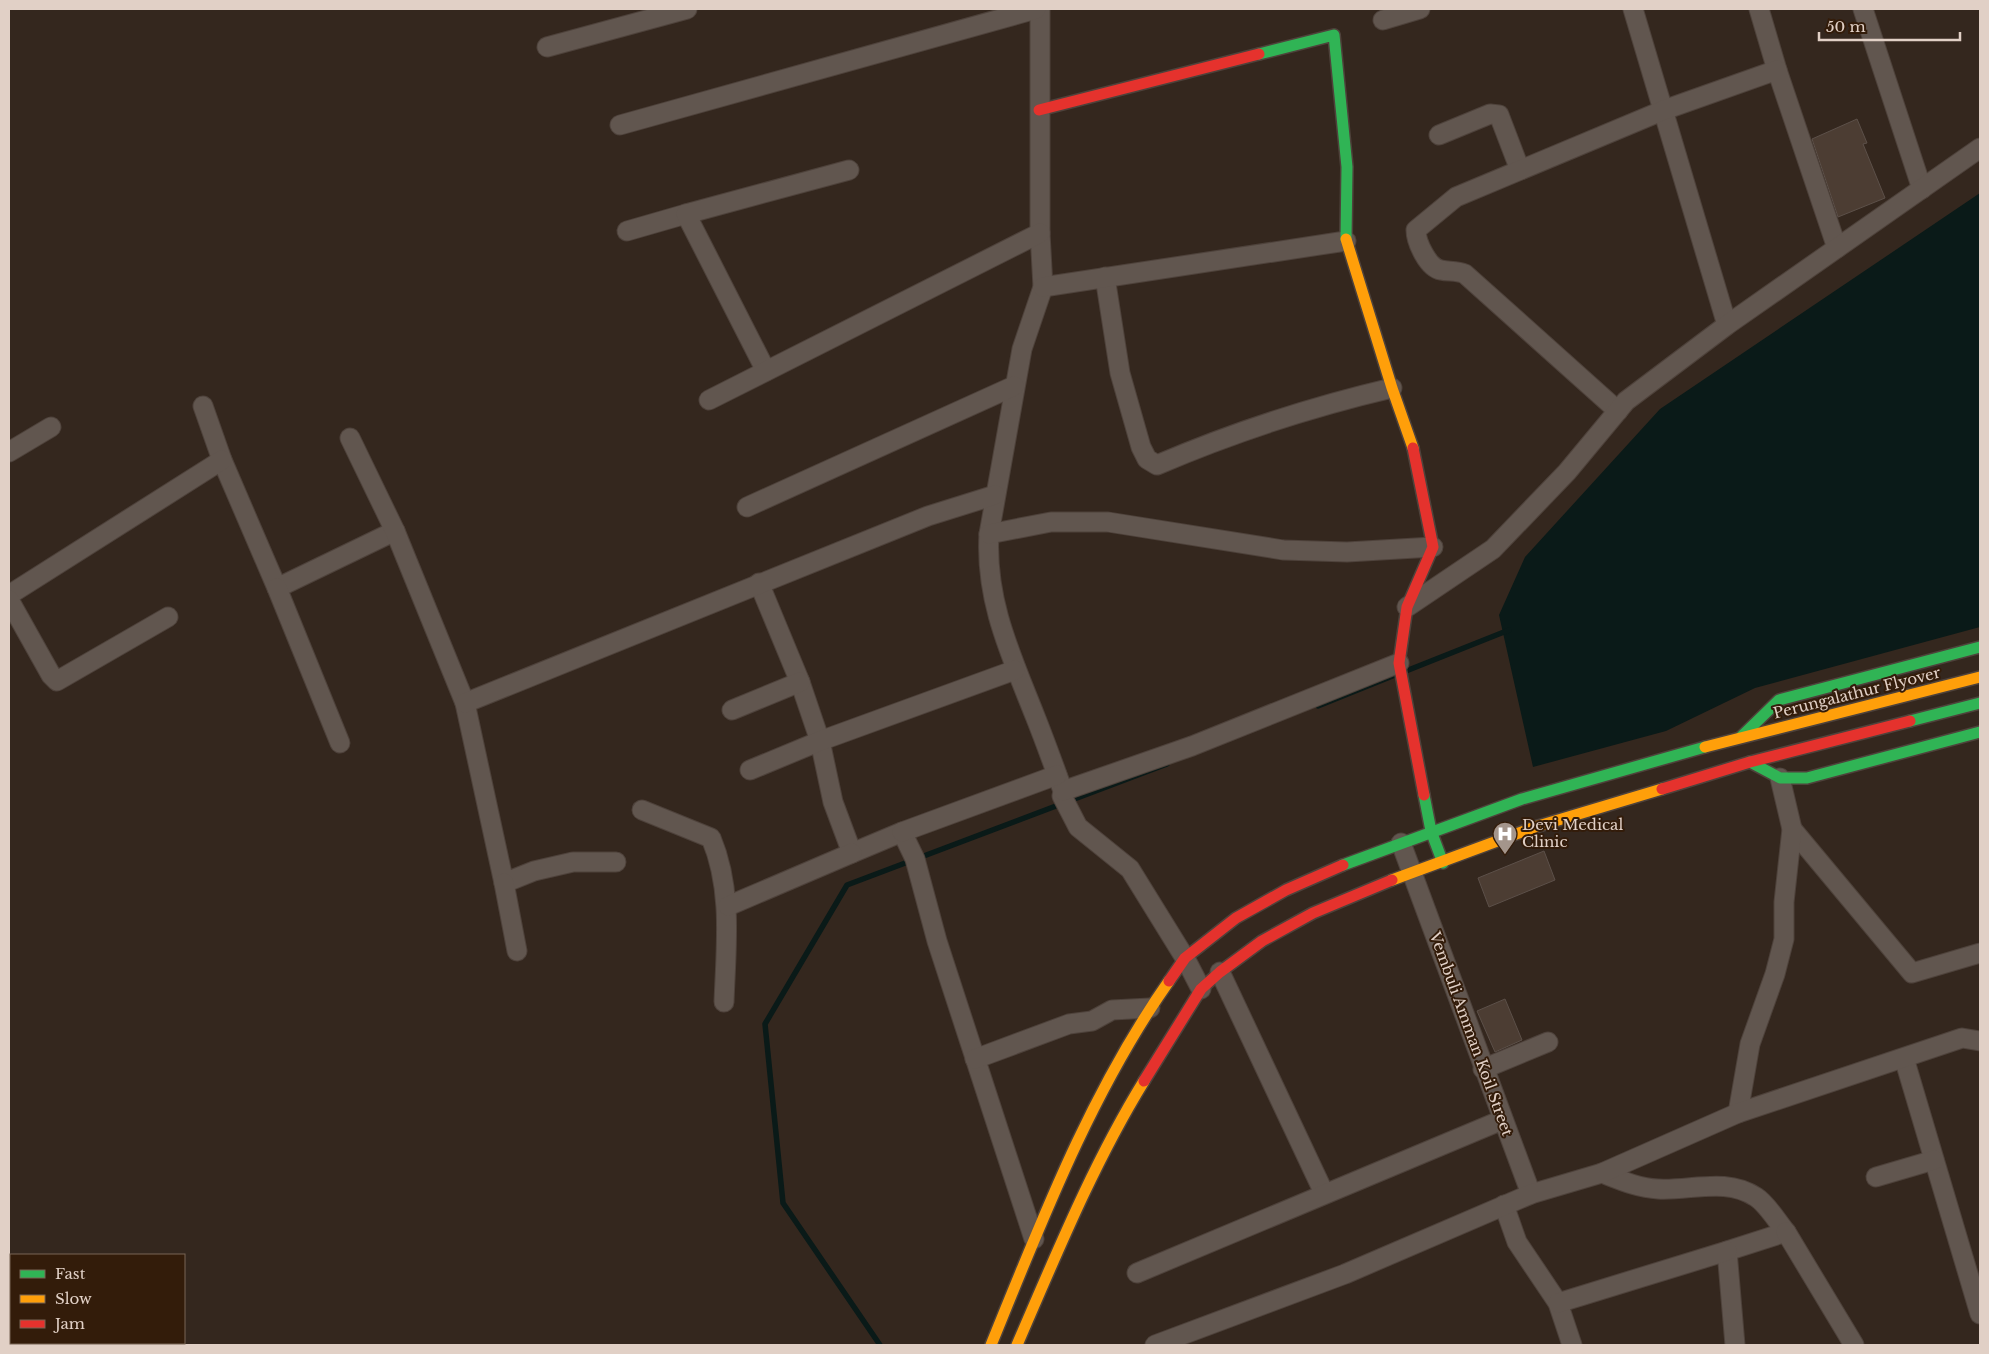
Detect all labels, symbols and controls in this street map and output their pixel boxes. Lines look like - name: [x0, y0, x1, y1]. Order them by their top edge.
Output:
- scale bar: [1819, 10, 1960, 42]
- text: 50 m: [1826, 17, 1866, 36]
- street label: Perungalathur Flyover: [1771, 662, 1943, 723]
- place label: Devi Medical Clinic: [1522, 815, 1623, 851]
- hospital icon: Devi Medical Clinic: [1492, 821, 1518, 855]
- street label: Vembuli Amman Koil Street: [1425, 928, 1517, 1139]
- legend: [10, 1254, 185, 1344]
- text: Fast: [55, 1264, 86, 1283]
- text: Slow: [55, 1289, 92, 1308]
- text: Jam: [53, 1314, 85, 1333]

